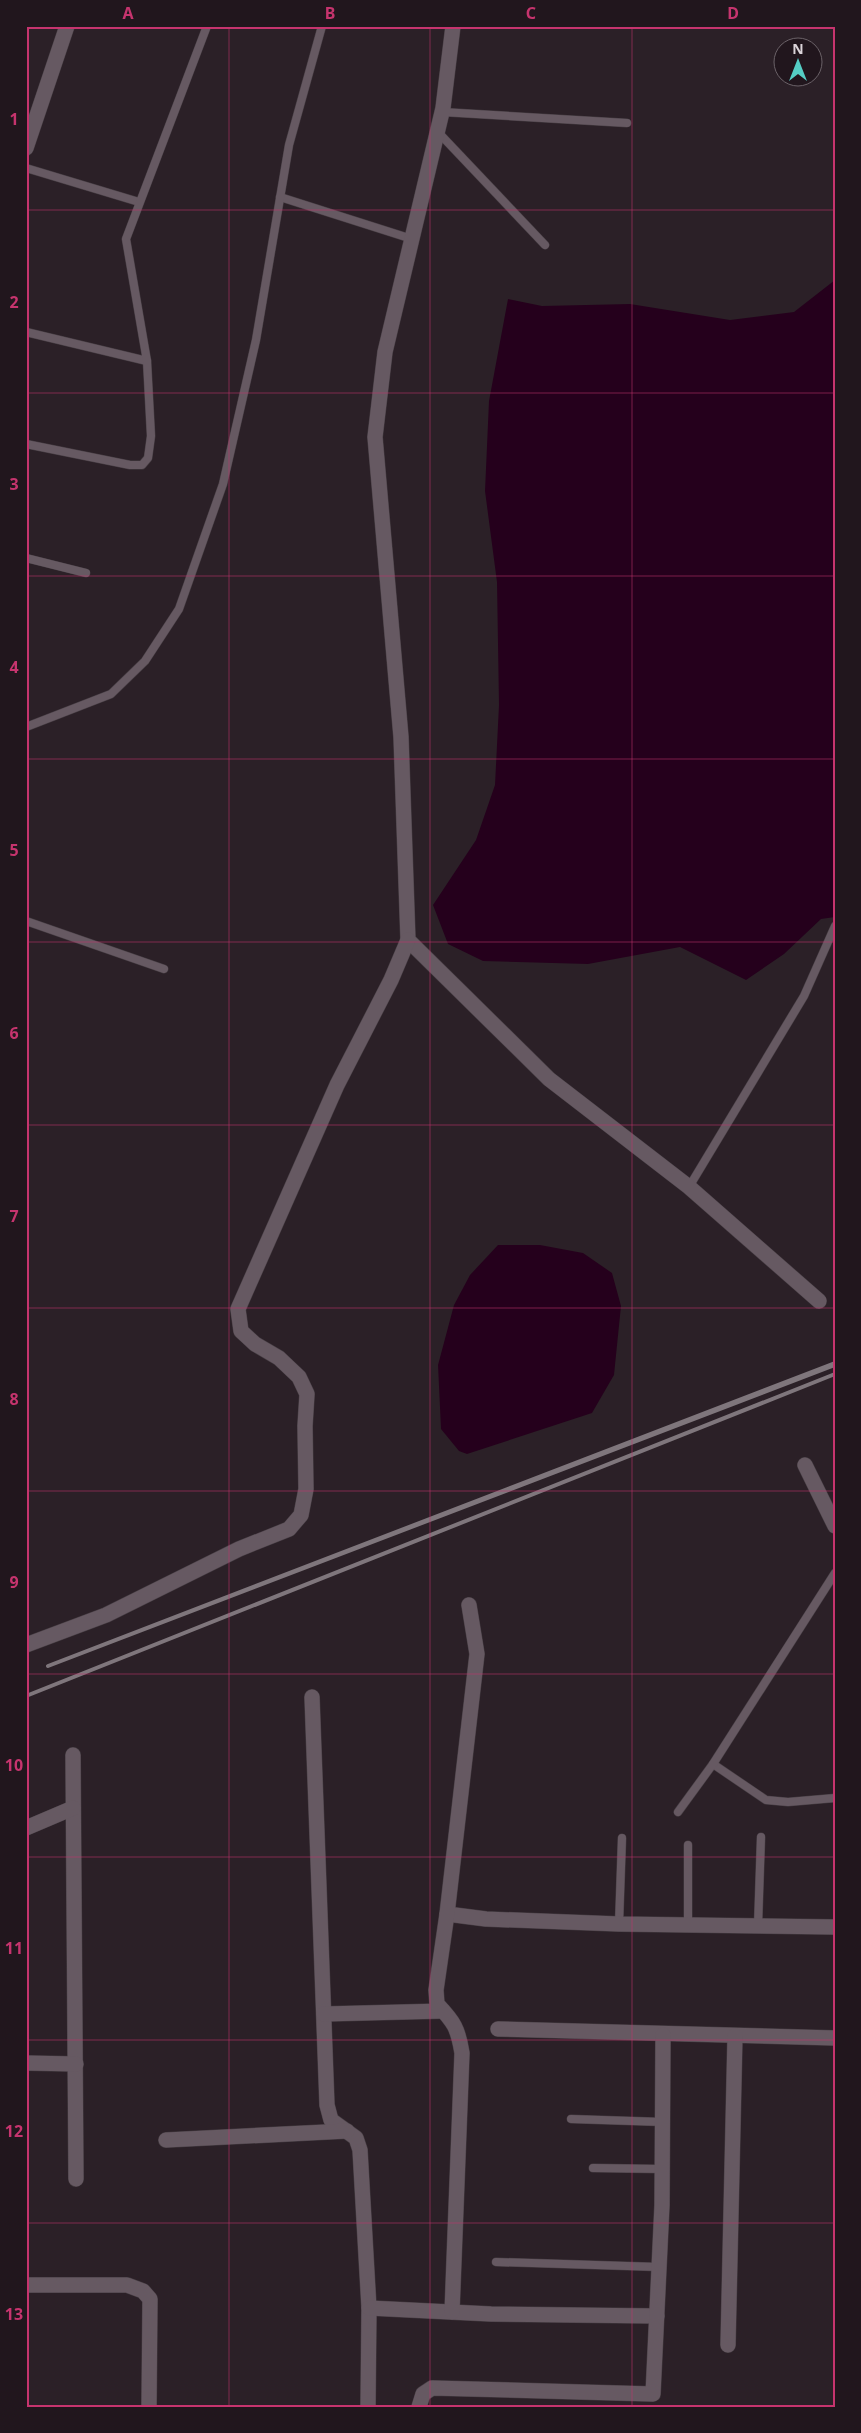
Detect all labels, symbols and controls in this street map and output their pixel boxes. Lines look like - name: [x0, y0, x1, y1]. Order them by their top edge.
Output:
- text: A: [122, 2, 134, 24]
- text: B: [325, 2, 335, 24]
- text: C: [526, 2, 536, 24]
- text: D: [727, 2, 739, 24]
- north arrow: [774, 38, 824, 88]
- text: N: [792, 39, 804, 58]
- text: 1: [9, 108, 19, 130]
- text: 2: [9, 291, 19, 313]
- text: 3: [9, 473, 19, 495]
- text: 4: [9, 656, 19, 678]
- text: 5: [9, 839, 19, 861]
- text: 6: [9, 1022, 19, 1044]
- text: 7: [9, 1205, 19, 1227]
- text: 8: [9, 1388, 19, 1410]
- text: 9: [9, 1571, 19, 1593]
- text: 10: [5, 1754, 23, 1776]
- text: 11: [5, 1937, 23, 1959]
- text: 12: [5, 2120, 23, 2142]
- text: 13: [5, 2303, 23, 2325]

